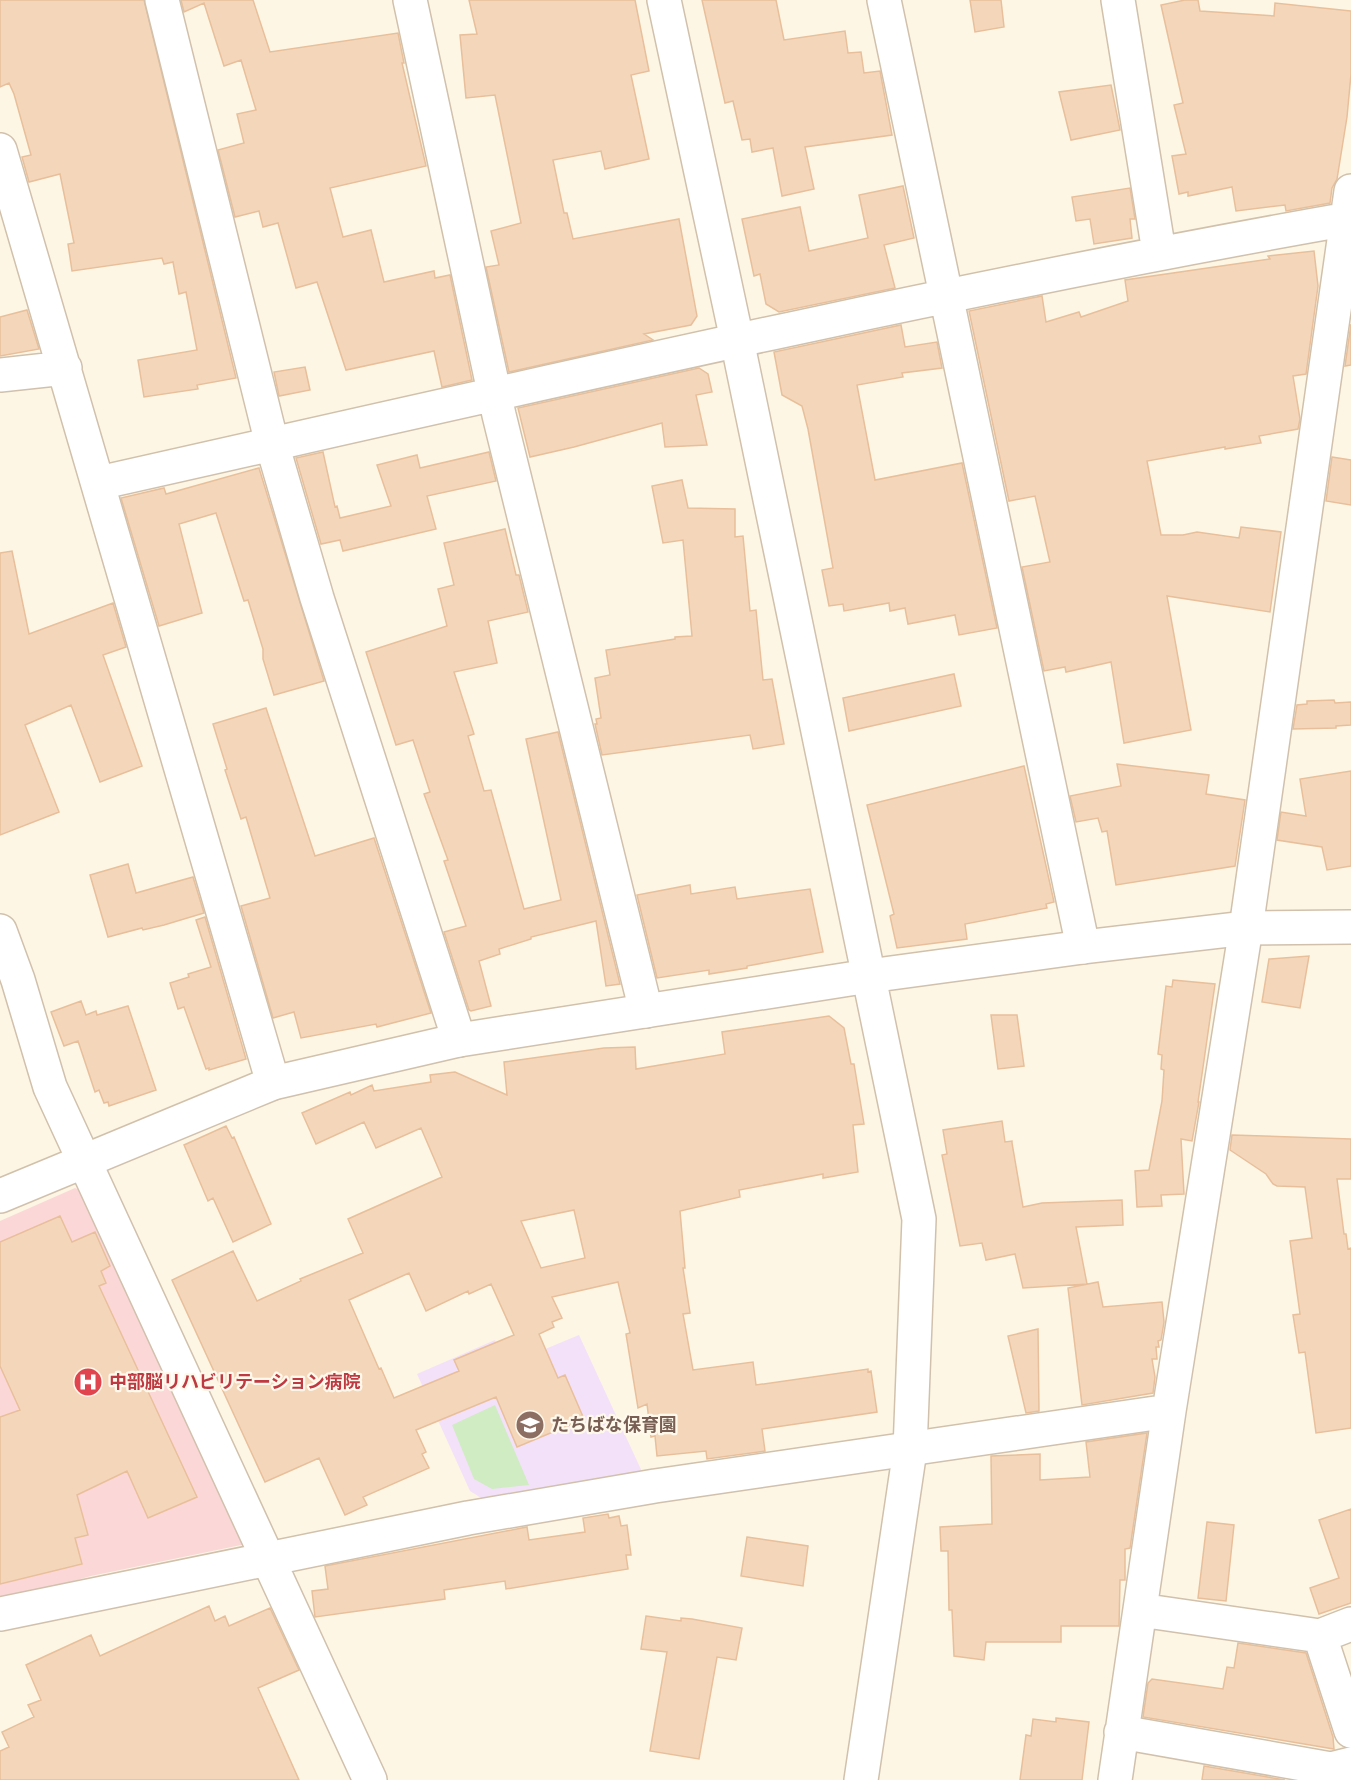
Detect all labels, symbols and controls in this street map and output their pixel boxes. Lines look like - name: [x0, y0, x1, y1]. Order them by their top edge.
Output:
- hospital icon: 中部脳リハビリテーション病院: [72, 1366, 104, 1398]
- place label: 中部脳リハビリテーション病院: [109, 1372, 361, 1392]
- school or university icon: たちばな保育園: [514, 1409, 546, 1441]
- place label: たちばな保育園: [551, 1415, 677, 1435]

